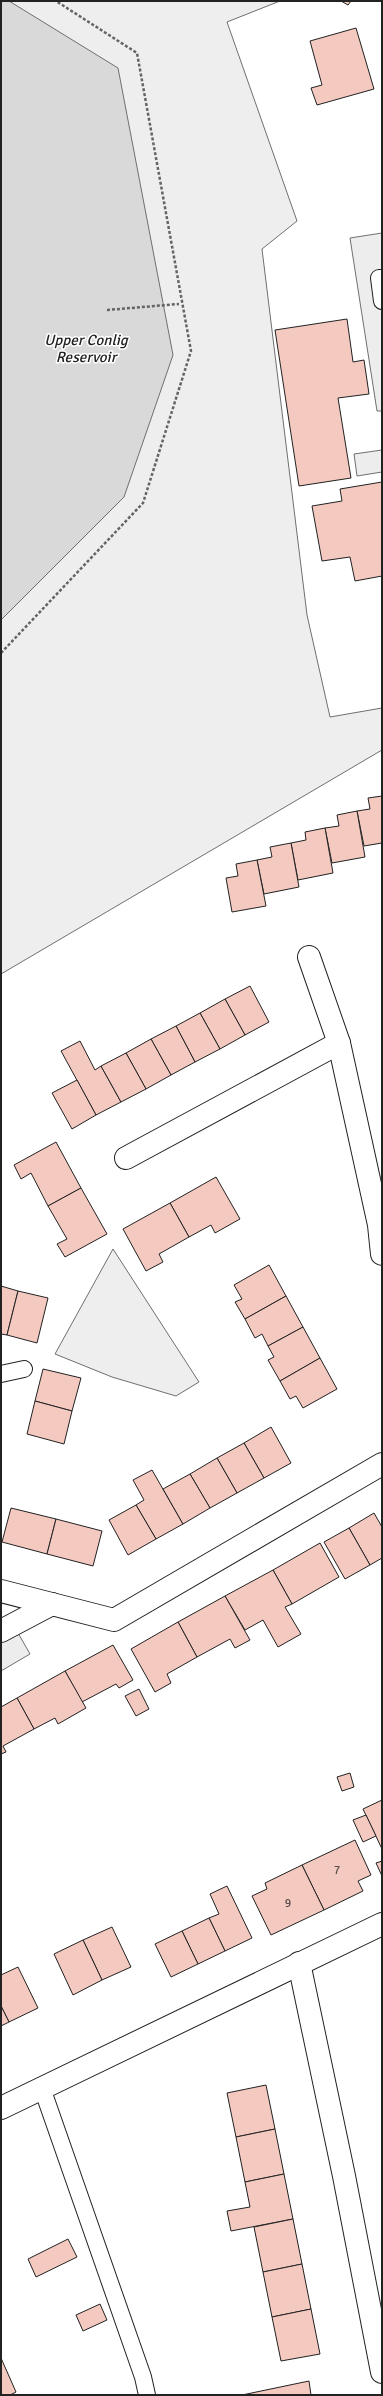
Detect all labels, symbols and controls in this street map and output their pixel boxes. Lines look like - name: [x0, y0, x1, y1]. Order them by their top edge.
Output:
- water label: Upper Conlig Reservoir: [44, 331, 129, 366]
- house number: 7: [334, 1863, 340, 1878]
- house number: 9: [285, 1896, 291, 1911]

